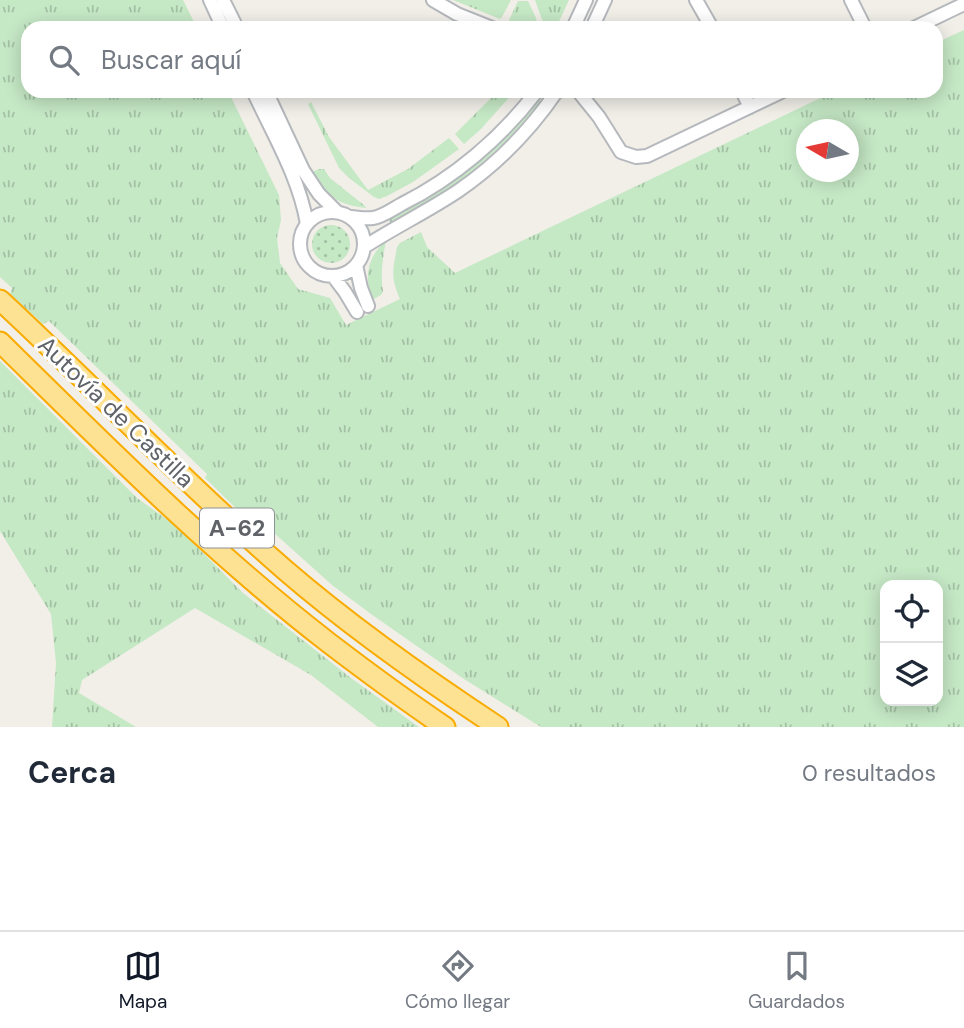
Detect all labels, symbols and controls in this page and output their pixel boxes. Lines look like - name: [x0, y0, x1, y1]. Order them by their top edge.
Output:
- search box: [21, 21, 943, 98]
- icon: search: [45, 41, 83, 79]
- text: Buscar aquí: [101, 43, 241, 77]
- north arrow: [796, 119, 859, 182]
- street label: Autovía de Castilla: [32, 329, 201, 494]
- road number: A-62: [200, 508, 274, 548]
- map controls: [880, 580, 943, 706]
- button: locate: [880, 580, 943, 643]
- button: layers: [880, 643, 943, 706]
- text: Cerca: [28, 753, 116, 792]
- text: 0 resultados: [802, 758, 936, 788]
- tab: Mapa: [119, 947, 167, 1014]
- tab: Cómo llegar: [405, 947, 510, 1014]
- tab: Guardados: [748, 947, 845, 1014]

